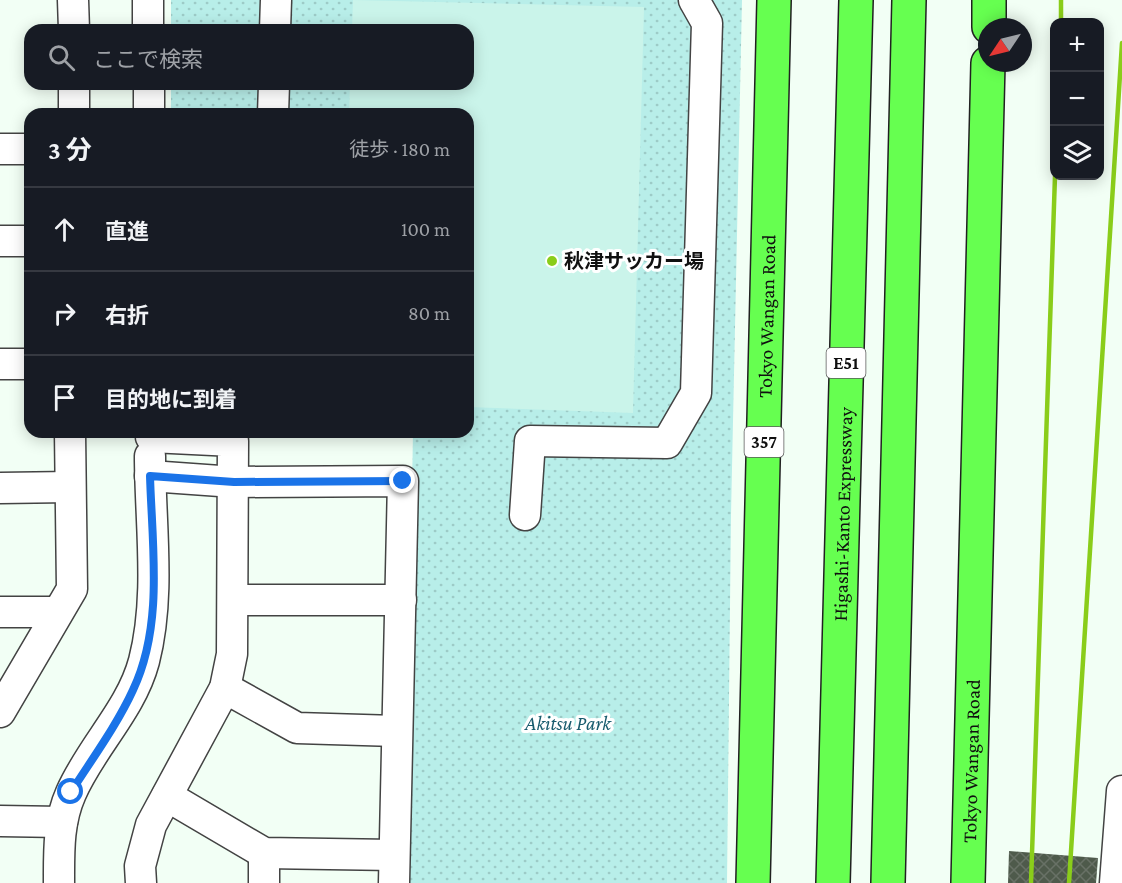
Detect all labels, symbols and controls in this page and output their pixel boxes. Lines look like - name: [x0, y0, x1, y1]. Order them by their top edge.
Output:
- north arrow: [978, 18, 1032, 72]
- map controls: [1050, 18, 1104, 180]
- button: +: [1050, 18, 1104, 72]
- search box: [24, 24, 474, 90]
- icon: search: [45, 41, 78, 74]
- text: ここで検索: [93, 47, 203, 72]
- button: −: [1050, 72, 1104, 126]
- button: layers: [1050, 126, 1104, 180]
- text: 3 分: [48, 136, 92, 165]
- text: 徒歩 · 180 m: [349, 138, 450, 160]
- icon: ahead: [48, 213, 81, 246]
- text: 100 m: [401, 218, 450, 240]
- text: 直進: [105, 219, 149, 244]
- street label: Tokyo Wangan Road: [754, 234, 779, 398]
- place label: 秋津サッカー場: [564, 250, 704, 272]
- marker: 秋津サッカー場: [545, 254, 559, 268]
- icon: right: [48, 297, 81, 330]
- text: 80 m: [408, 302, 450, 324]
- text: 右折: [105, 303, 149, 328]
- road number: E51: [826, 348, 866, 378]
- icon: arrive: [48, 381, 81, 414]
- text: 目的地に到着: [105, 387, 237, 412]
- street label: Higashi-Kanto Expressway: [829, 406, 857, 622]
- road number: 357: [744, 427, 783, 457]
- route end: [389, 467, 415, 493]
- street label: Tokyo Wangan Road: [958, 679, 984, 843]
- park label: Akitsu Park: [524, 712, 612, 734]
- route start: [57, 778, 83, 804]

